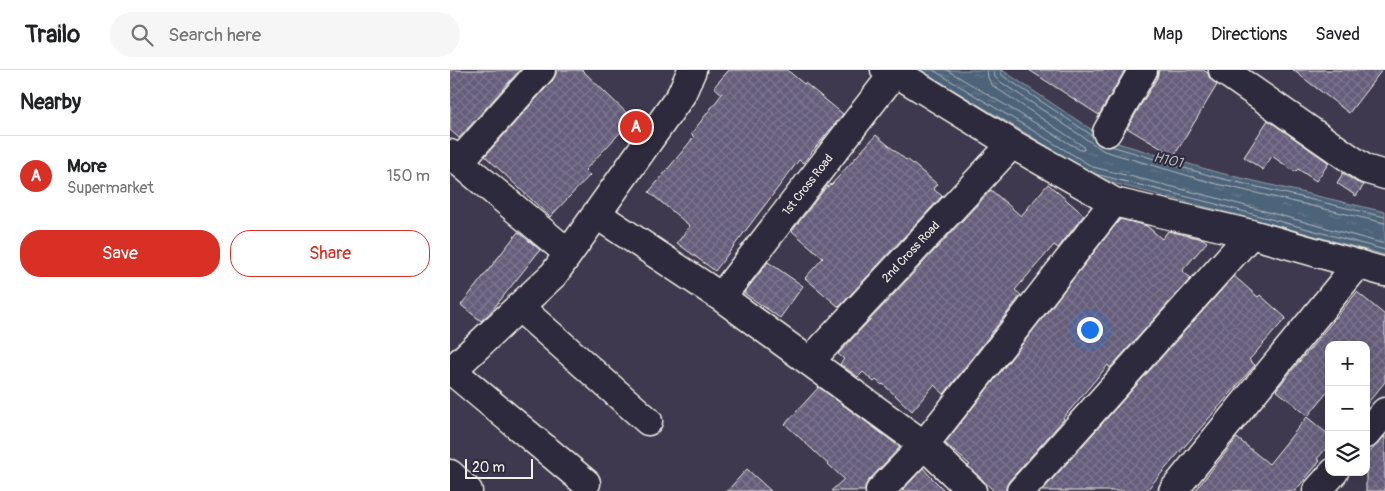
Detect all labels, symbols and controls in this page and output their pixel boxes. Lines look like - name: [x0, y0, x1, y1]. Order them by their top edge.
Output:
- search box: [110, 12, 460, 57]
- text: Trailo: [25, 20, 80, 49]
- icon: search: [128, 21, 156, 49]
- text: Search here: [168, 23, 261, 47]
- text: Map: [1153, 23, 1183, 46]
- text: Directions: [1211, 23, 1287, 46]
- text: Saved: [1315, 23, 1360, 46]
- text: Nearby: [20, 89, 81, 116]
- pin: A: [620, 108, 652, 146]
- water label: H101: [1152, 149, 1186, 172]
- street label: 1st Cross Road: [779, 151, 837, 219]
- text: More: [67, 154, 107, 178]
- text: A: [31, 166, 41, 186]
- text: 150 m: [386, 166, 430, 186]
- text: Supermarket: [67, 178, 154, 198]
- street label: 2nd Cross Road: [879, 218, 943, 286]
- button: Save: [20, 230, 220, 277]
- button: Share: [230, 230, 430, 277]
- your location: [1077, 317, 1103, 343]
- map controls: [1325, 341, 1370, 476]
- button: +: [1325, 341, 1370, 386]
- button: −: [1325, 386, 1370, 431]
- button: layers: [1325, 431, 1370, 476]
- scale bar: [465, 456, 532, 479]
- text: 20 m: [472, 459, 505, 476]

